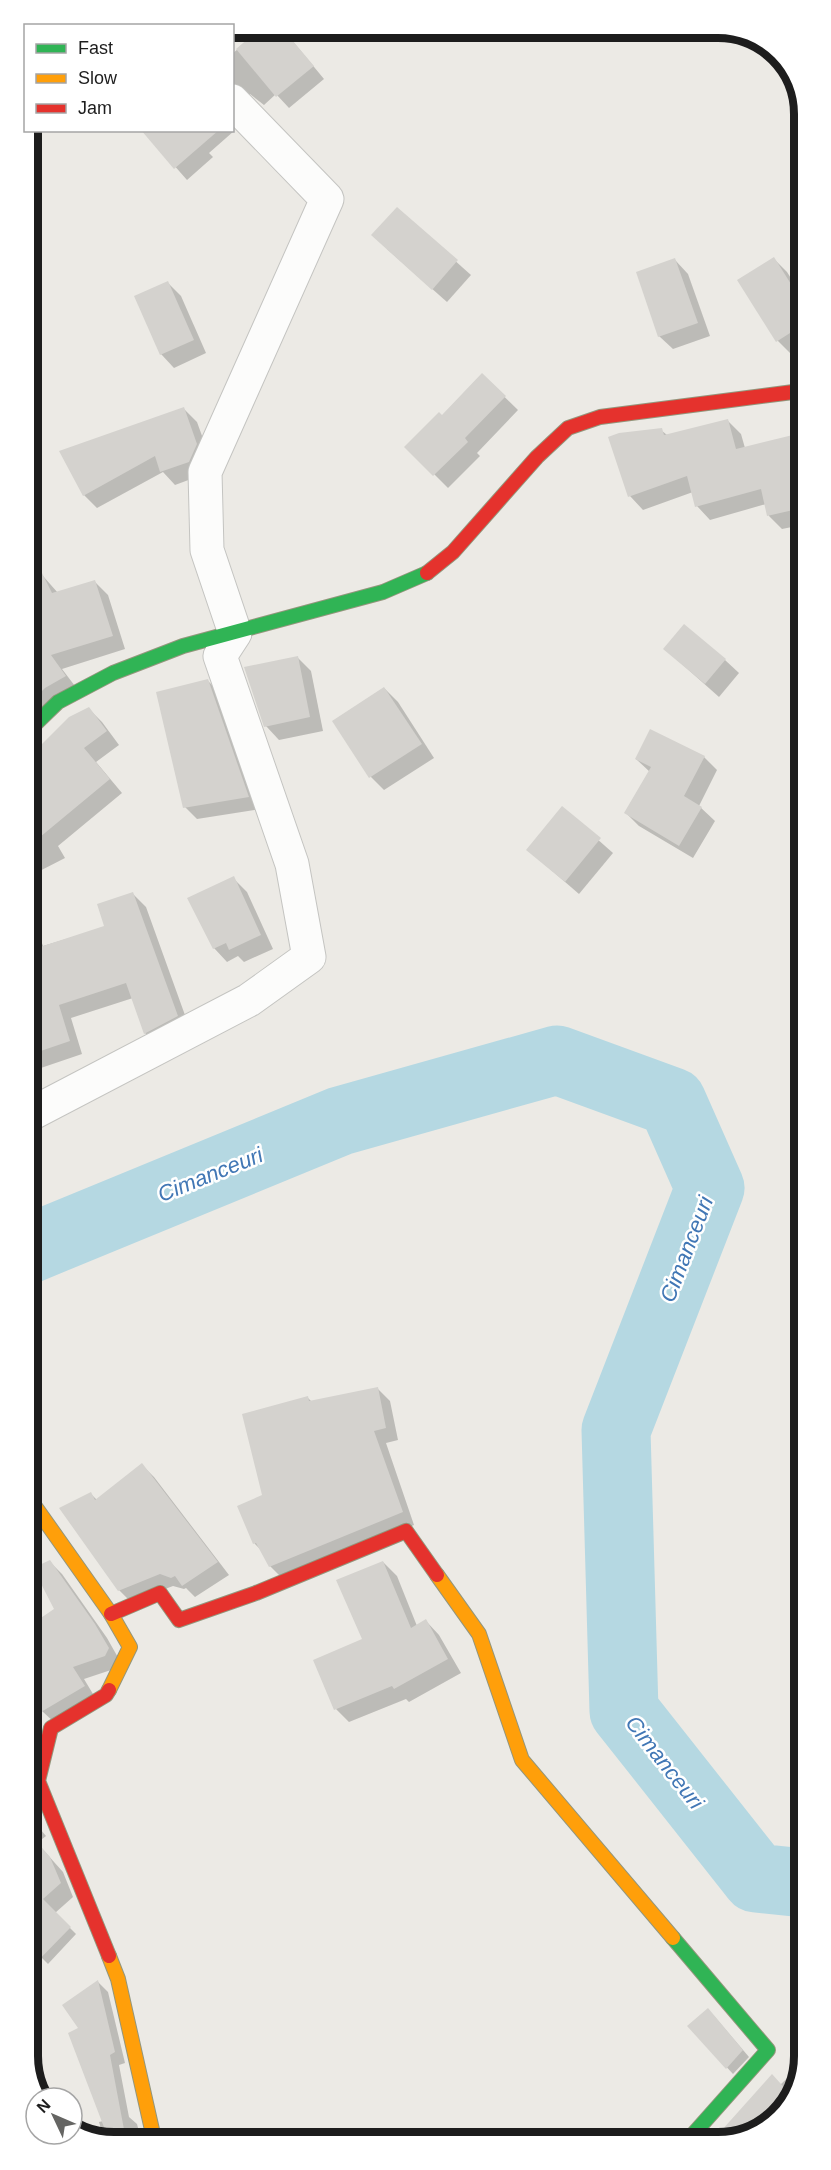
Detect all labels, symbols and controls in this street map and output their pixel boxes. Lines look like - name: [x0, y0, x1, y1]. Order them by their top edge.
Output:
- legend: [24, 24, 234, 132]
- text: Fast: [78, 38, 113, 58]
- text: Slow: [78, 68, 118, 88]
- text: Jam: [78, 98, 112, 118]
- water label: Cimanceuri: [154, 1142, 267, 1207]
- water label: Cimanceuri: [655, 1192, 718, 1306]
- water label: Cimanceuri: [621, 1711, 709, 1815]
- north arrow: [24, 2086, 84, 2146]
- text: N: [33, 2096, 54, 2116]

